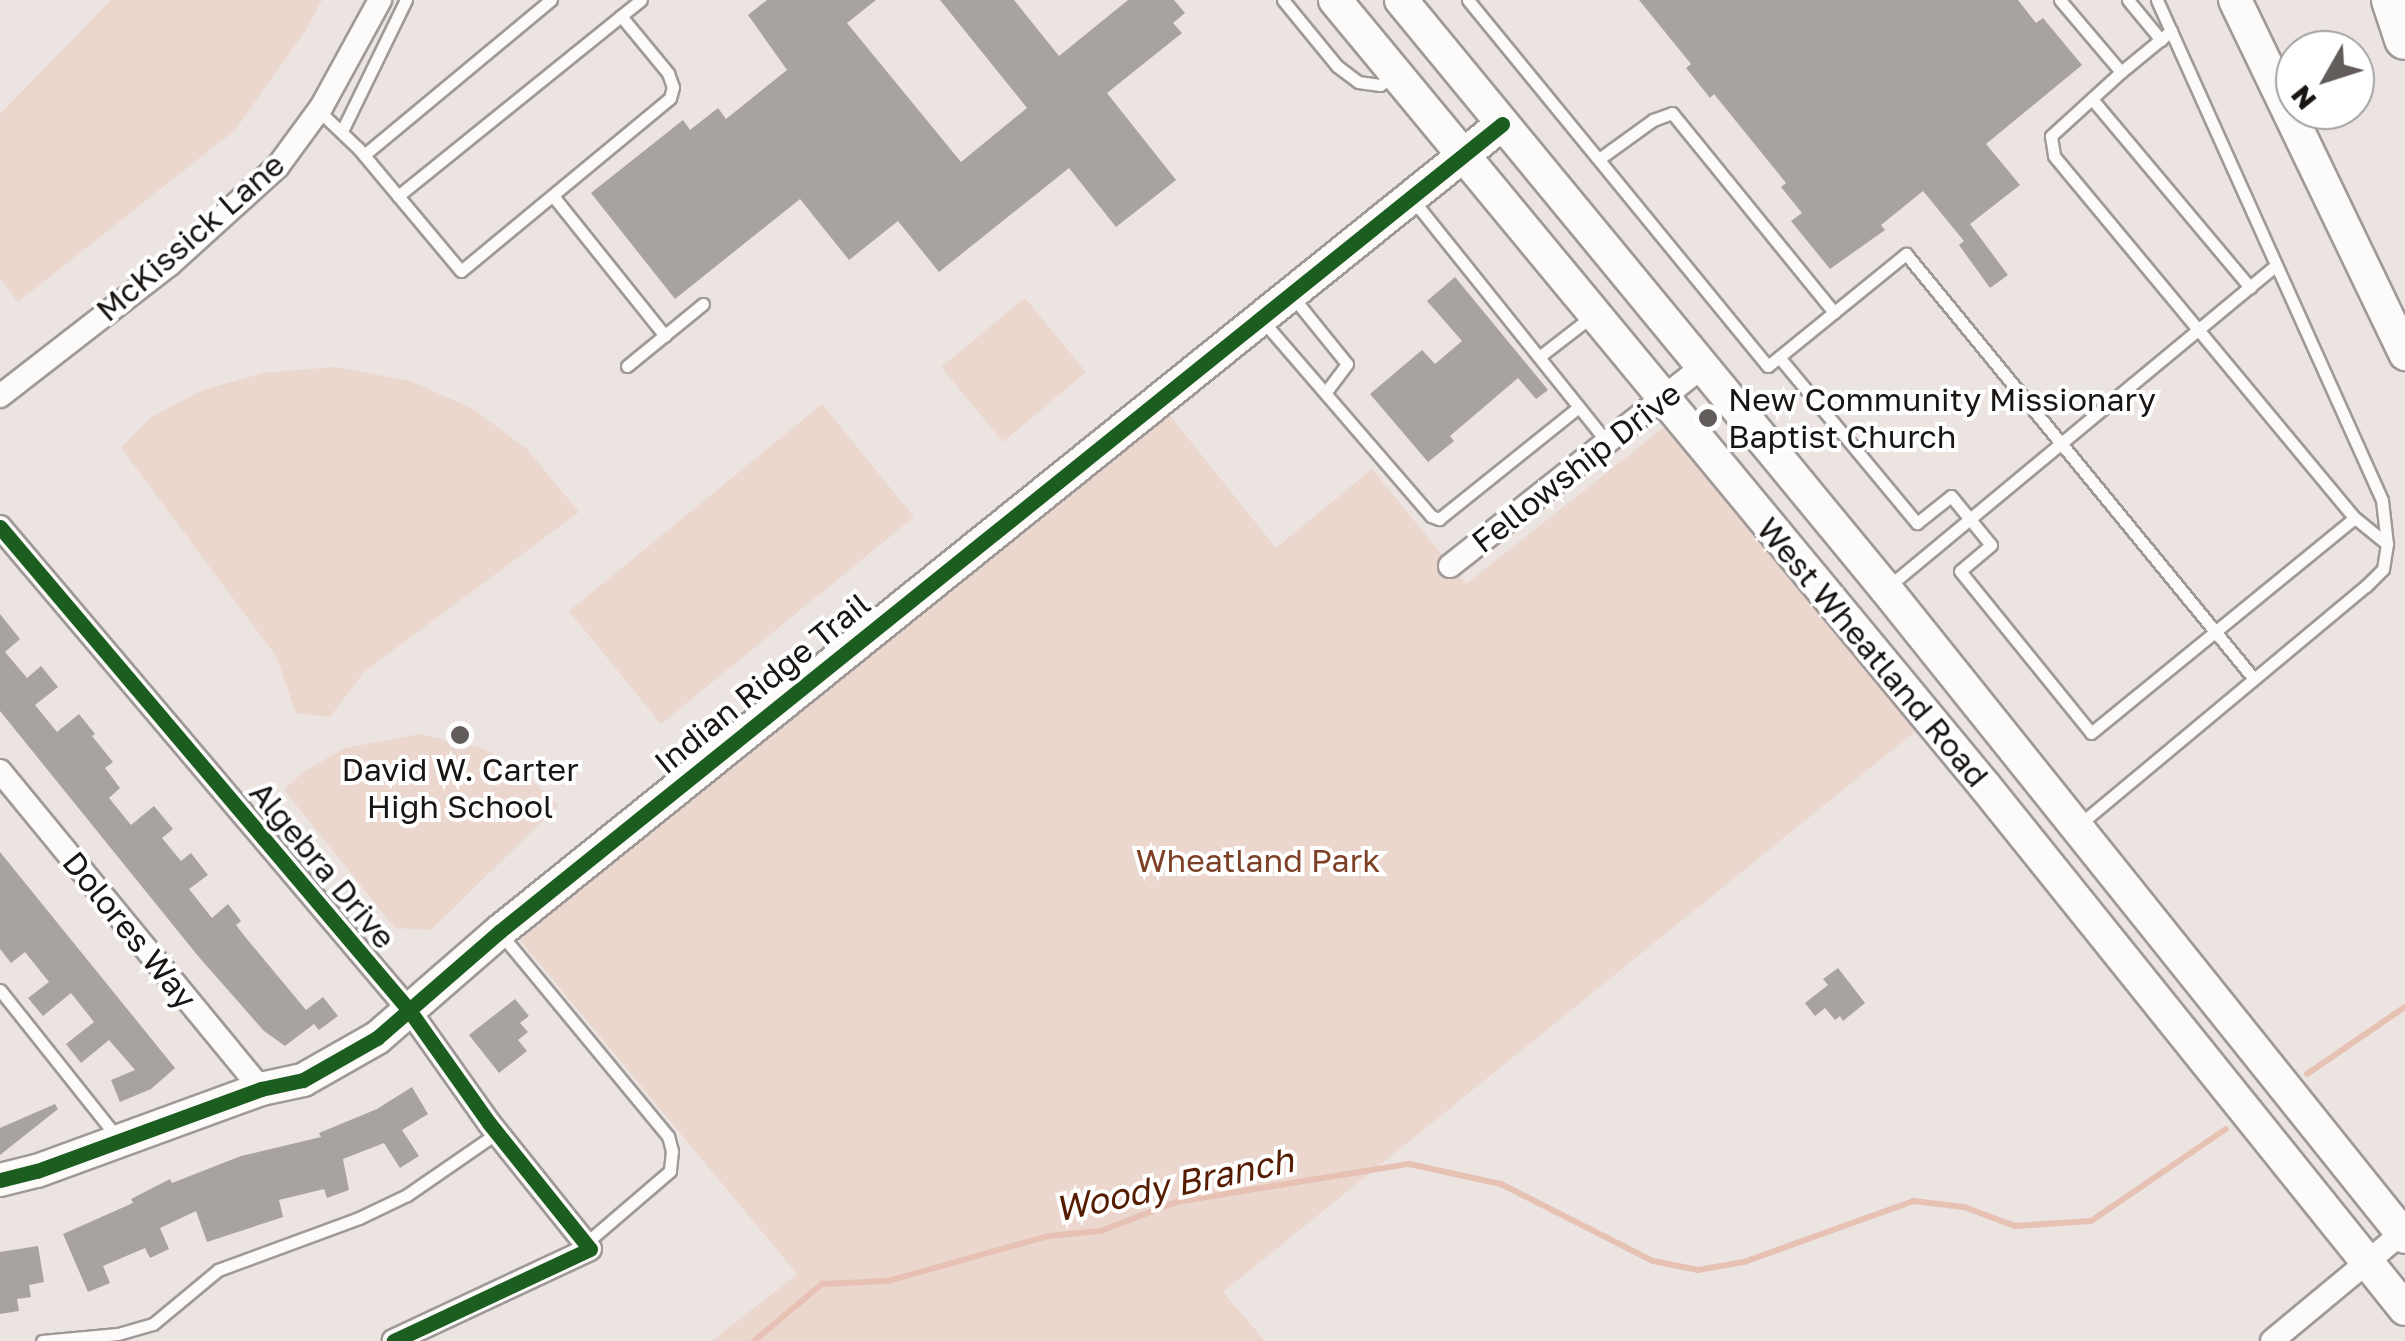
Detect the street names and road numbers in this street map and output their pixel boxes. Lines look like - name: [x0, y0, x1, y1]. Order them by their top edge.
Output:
- street label: McKissick Lane: [88, 145, 292, 329]
- street label: Fellowship Drive: [1464, 374, 1688, 560]
- street label: West Wheatland Road: [1749, 510, 1997, 794]
- street label: Indian Ridge Trail: [647, 584, 877, 782]
- street label: Algebra Drive: [242, 774, 404, 956]
- street label: Dolores Way: [55, 844, 205, 1016]

